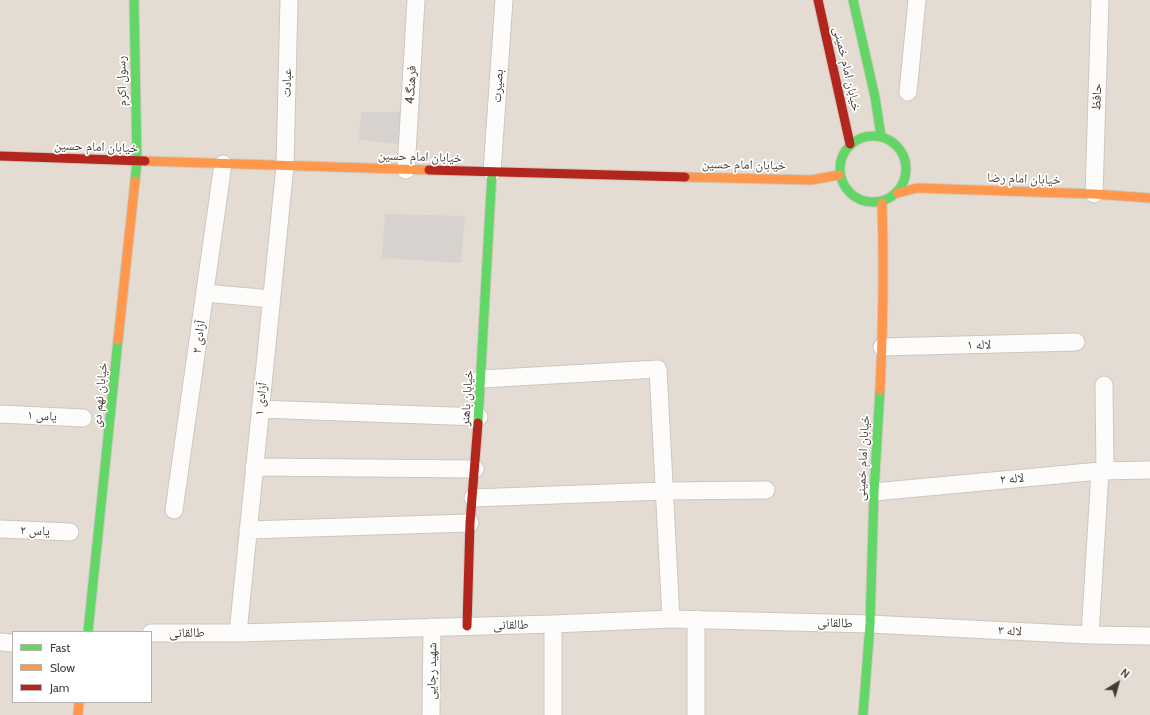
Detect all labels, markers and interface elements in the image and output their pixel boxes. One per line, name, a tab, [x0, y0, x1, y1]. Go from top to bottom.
street label: خیابان امام خمینی	[830, 25, 864, 113]
street label: رسول اکرم	[114, 56, 130, 106]
street label: فرهنگ4	[402, 65, 420, 105]
street label: عبادت	[279, 68, 295, 98]
street label: بصیرت	[489, 69, 507, 103]
street label: حافظ	[1089, 83, 1105, 111]
street label: خیابان امام حسین	[54, 138, 138, 156]
street label: خیابان امام حسین	[378, 148, 462, 166]
street label: خیابان امام حسین	[702, 156, 786, 174]
street label: خیابان امام رضا	[987, 170, 1061, 188]
street label: آزادی ۲	[189, 319, 209, 355]
street label: لاله ۱	[967, 337, 991, 353]
street label: خیابان نهم دی	[89, 362, 111, 428]
street label: خیابان باهنر	[457, 369, 477, 427]
street label: آزادی ۱	[251, 382, 271, 416]
street label: یاس ۱	[27, 407, 57, 425]
street label: خیابان امام خمینی	[853, 415, 873, 501]
street label: لاله ۲	[999, 470, 1025, 488]
street label: یاس ۲	[20, 523, 50, 539]
street label: طالقانی	[817, 615, 853, 631]
street label: طالقانی	[493, 617, 529, 633]
street label: لاله ۳	[998, 623, 1022, 639]
street label: طالقانی	[169, 625, 205, 641]
legend	[12, 631, 152, 703]
text: Fast	[50, 640, 70, 655]
street label: شهید رجایی	[424, 642, 440, 700]
text: Slow	[50, 660, 75, 675]
north arrow	[1098, 663, 1138, 703]
text: N	[1118, 665, 1133, 681]
text: Jam	[50, 680, 69, 695]

